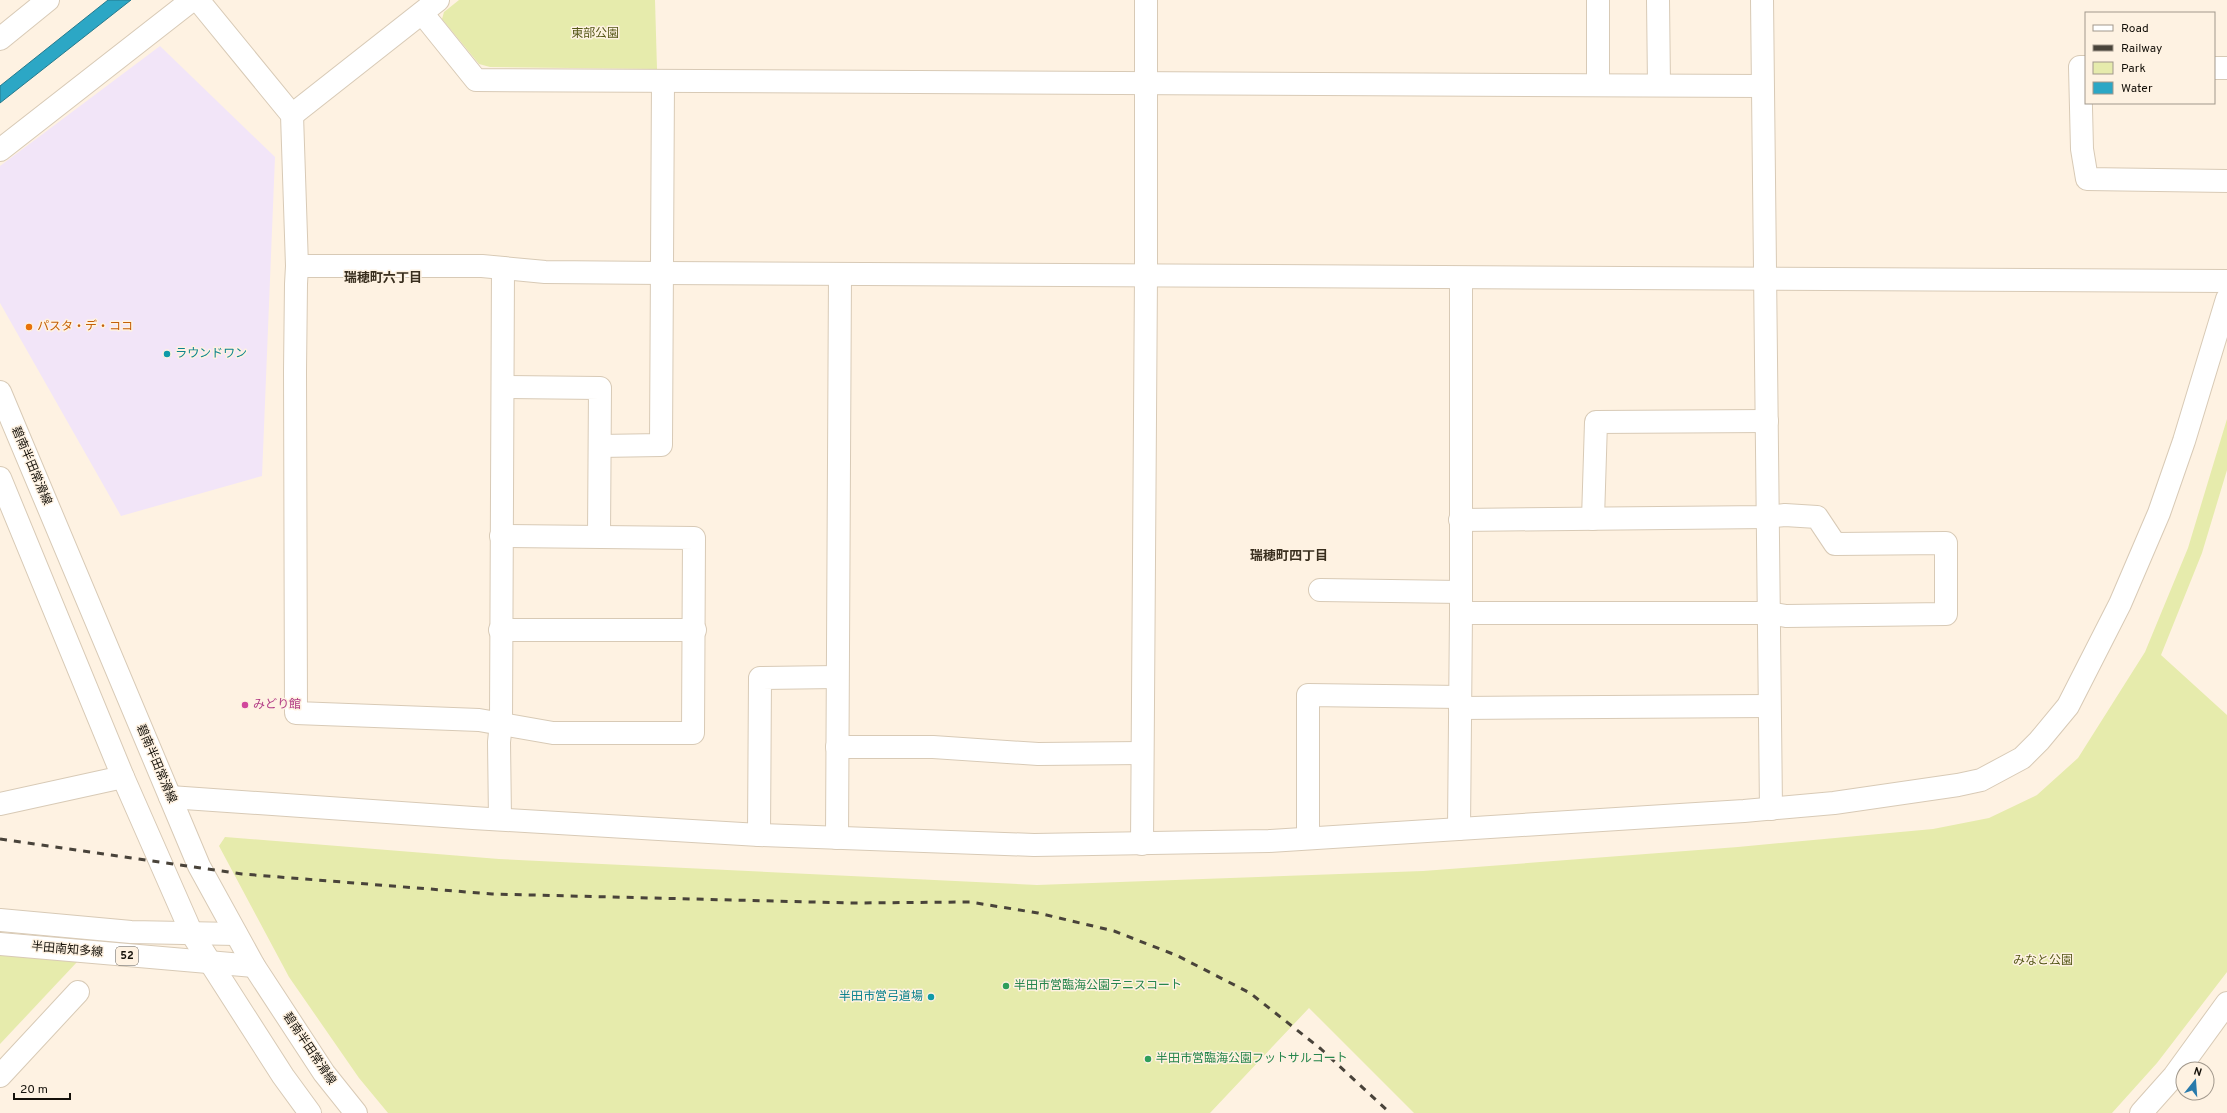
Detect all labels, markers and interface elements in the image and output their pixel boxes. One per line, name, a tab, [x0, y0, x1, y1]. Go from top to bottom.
legend	[2085, 12, 2215, 104]
text: Road	[2121, 21, 2149, 37]
park label: 東部公園	[571, 26, 619, 42]
text: Railway	[2121, 41, 2162, 57]
text: Park	[2121, 61, 2146, 77]
text: Water	[2121, 81, 2153, 97]
district label: 瑞穂町六丁目	[344, 271, 422, 287]
place label: パスタ・デ・ココ	[37, 319, 133, 335]
marker: パスタ・デ・ココ	[24, 322, 34, 332]
place label: ラウンドワン	[175, 346, 247, 362]
marker: ラウンドワン	[162, 349, 172, 359]
street label: 碧南半田常滑線	[7, 424, 55, 508]
district label: 瑞穂町四丁目	[1250, 549, 1328, 565]
place label: みどり館	[253, 697, 301, 713]
marker: みどり館	[240, 700, 250, 710]
street label: 碧南半田常滑線	[132, 722, 180, 806]
street label: 半田南知多線	[30, 939, 104, 961]
road number: 52	[116, 947, 138, 965]
park label: みなと公園	[2013, 953, 2073, 969]
place label: 半田市営臨海公園テニスコート	[1014, 978, 1182, 994]
marker: 半田市営臨海公園テニスコート	[1001, 981, 1011, 991]
place label: 半田市営弓道場	[839, 989, 923, 1005]
marker: 半田市営弓道場	[926, 992, 936, 1002]
street label: 碧南半田常滑線	[279, 1010, 339, 1088]
place label: 半田市営臨海公園フットサルコート	[1156, 1051, 1348, 1067]
marker: 半田市営臨海公園フットサルコート	[1143, 1054, 1153, 1064]
north arrow	[2175, 1061, 2215, 1101]
text: N	[2192, 1065, 2203, 1080]
scale bar	[14, 1075, 70, 1101]
text: 20 m	[20, 1082, 48, 1098]

